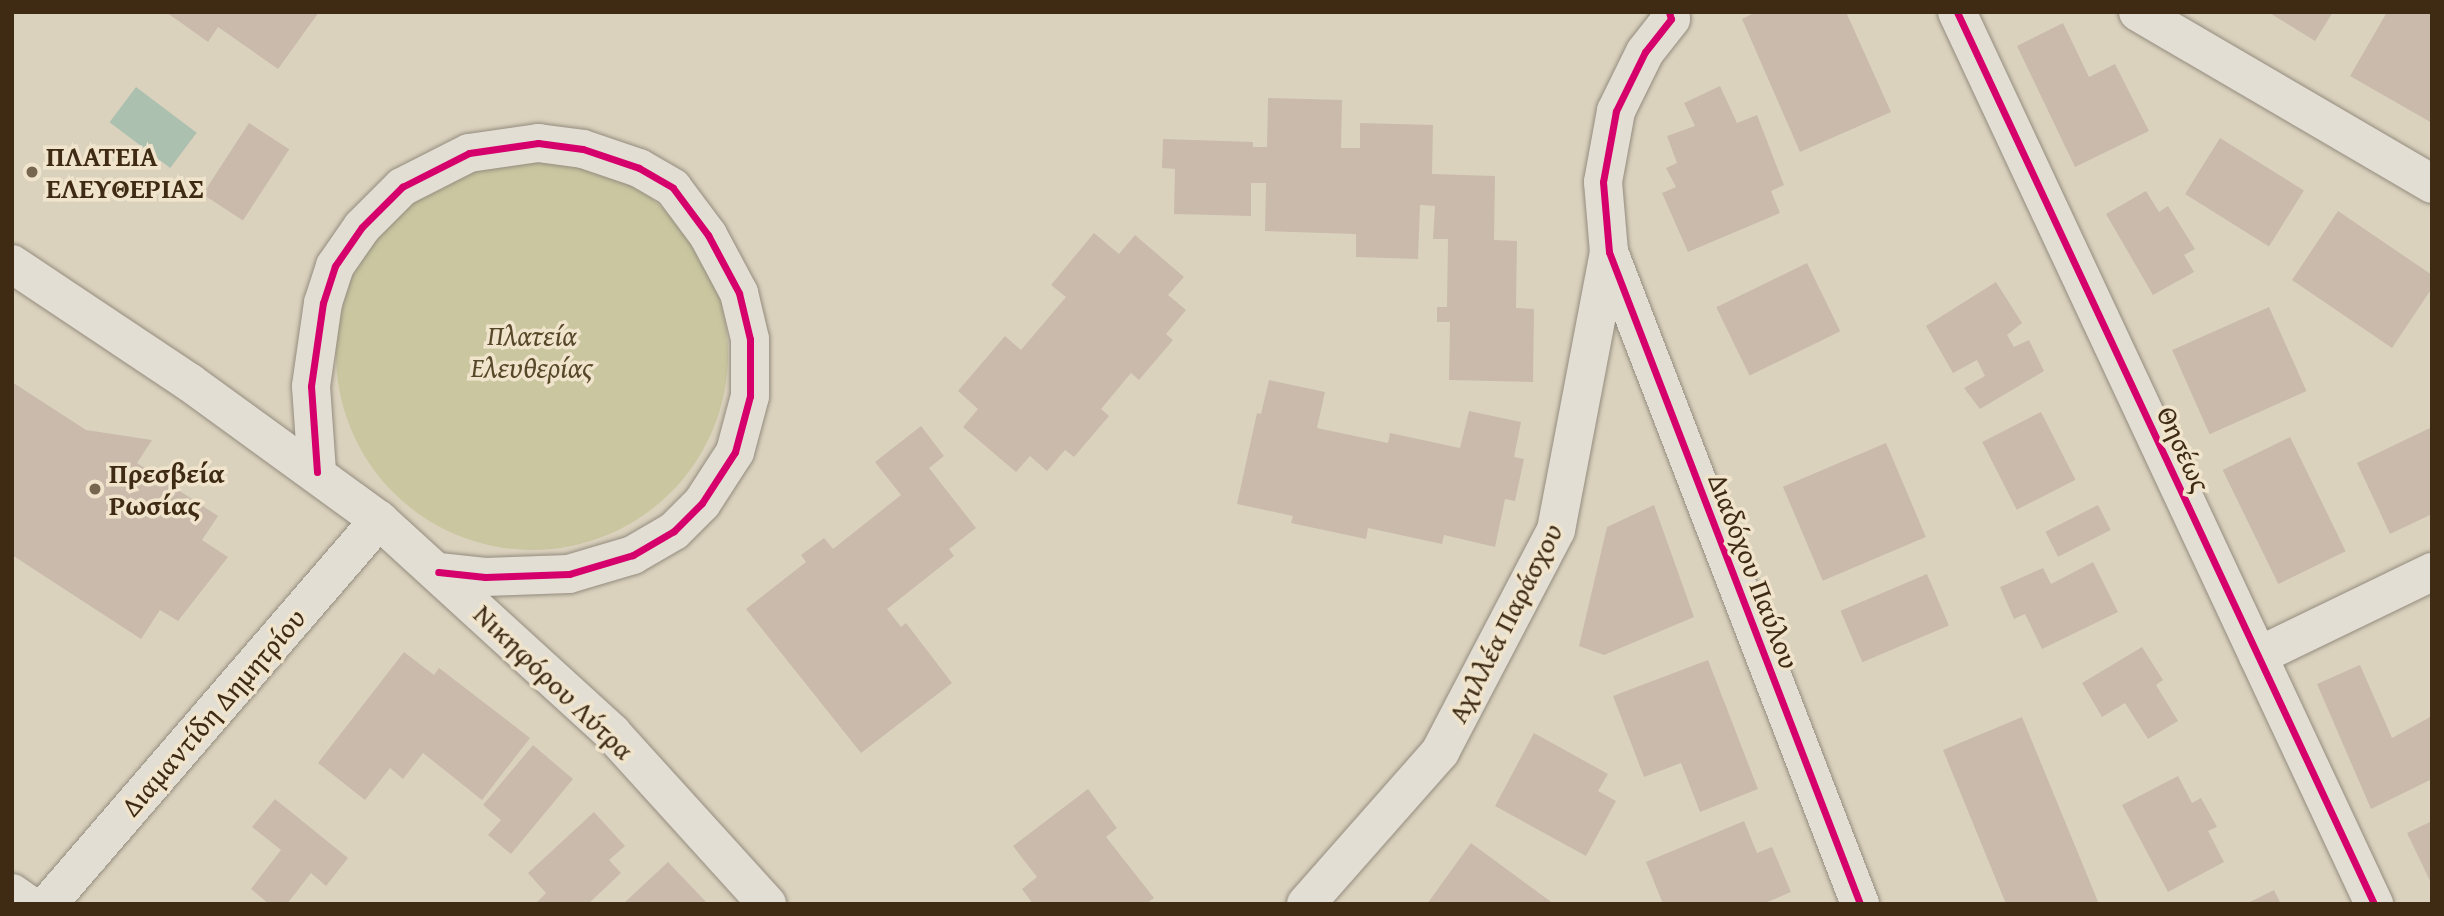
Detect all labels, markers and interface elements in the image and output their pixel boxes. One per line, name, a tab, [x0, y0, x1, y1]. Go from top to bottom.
place label: ΠΛΑΤΕΙΑ ΕΛΕΥΘΕΡΙΑΣ	[46, 139, 204, 205]
marker: ΠΛΑΤΕΙΑ ΕΛΕΥΘΕΡΙΑΣ	[24, 164, 40, 180]
park label: Πλατεία Ελευθερίας	[471, 318, 593, 384]
street label: Θησέως	[2150, 401, 2218, 497]
place label: Πρεσβεία Ρωσίας	[109, 456, 225, 522]
street label: Διαδόχου Παύλου	[1701, 469, 1807, 673]
marker: Πρεσβεία Ρωσίας	[87, 481, 103, 497]
street label: Αχιλλέα Παράσχου	[1440, 518, 1570, 728]
street label: Νικηφόρου Λύτρα	[467, 597, 641, 767]
street label: Διαμαντίδη Δημητρίου	[114, 601, 312, 823]

